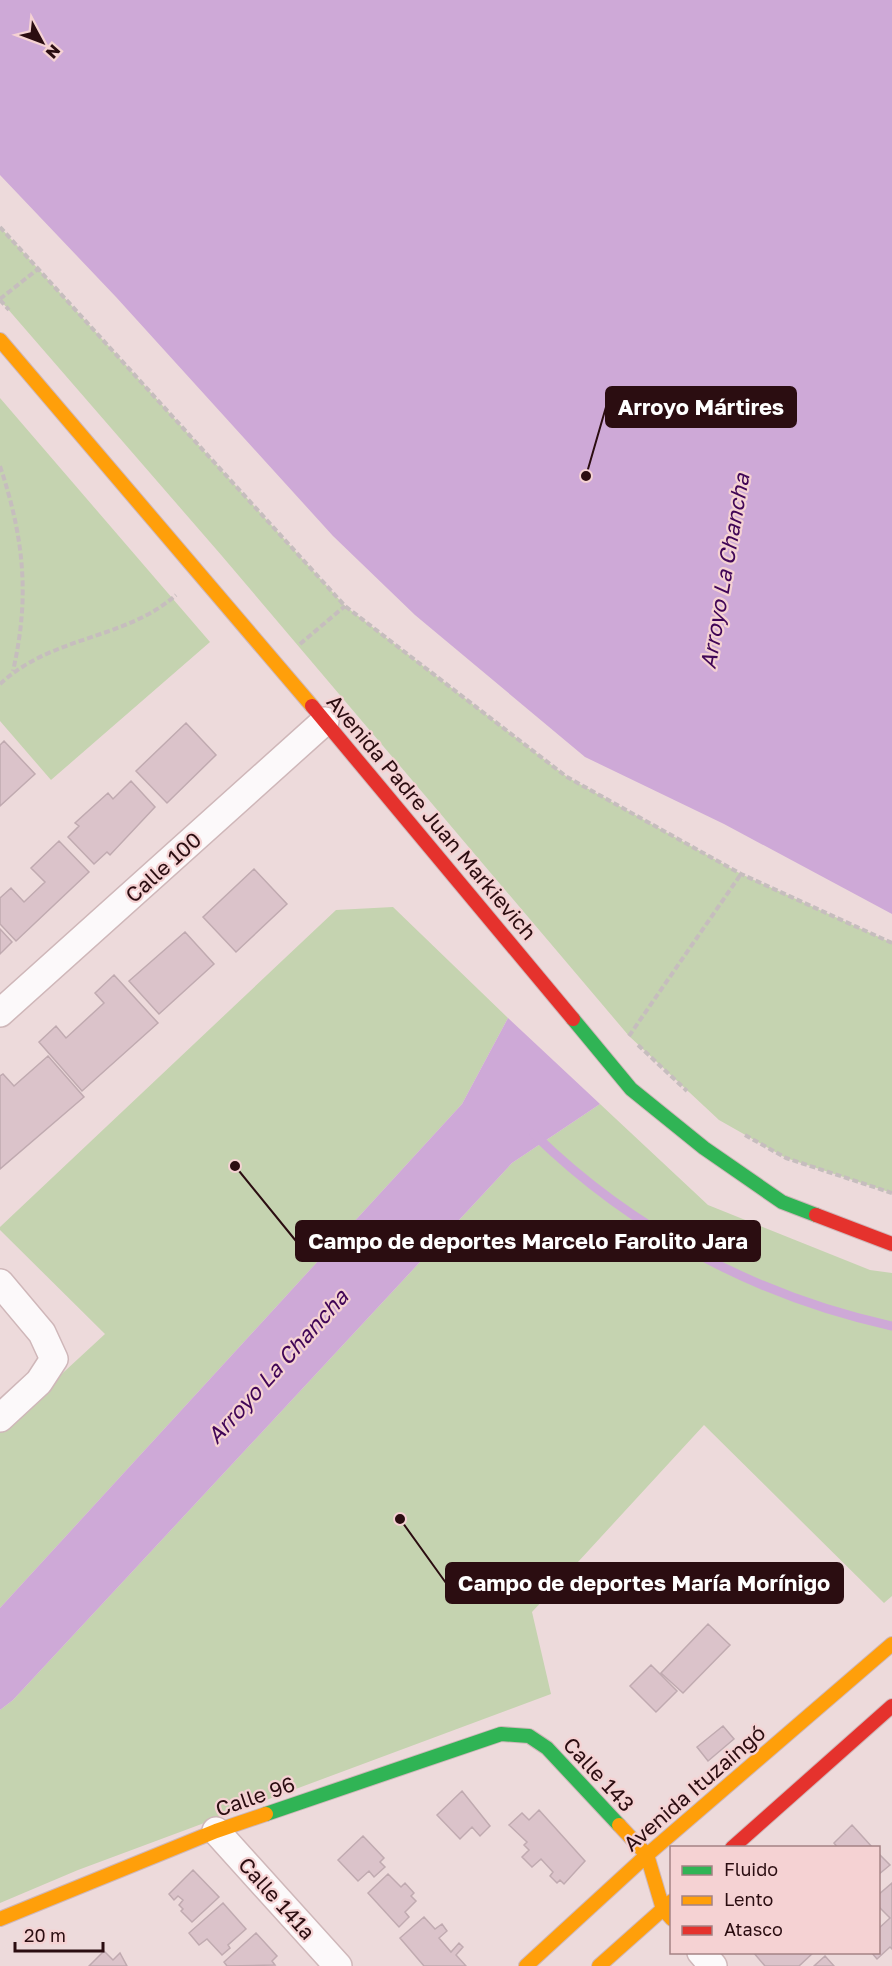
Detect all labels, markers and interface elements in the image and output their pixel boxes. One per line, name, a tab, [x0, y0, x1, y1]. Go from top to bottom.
north arrow	[12, 12, 72, 72]
text: N	[42, 41, 65, 63]
callout: Arroyo Mártires	[606, 387, 796, 427]
text: Arroyo Mártires	[618, 393, 784, 420]
water label: Arroyo La Chancha	[694, 470, 755, 671]
street label: Avenida Padre Juan Markievich	[322, 689, 542, 945]
street label: Calle 100	[120, 826, 206, 908]
callout: Campo de deportes Marcelo Farolito Jara	[296, 1221, 760, 1261]
text: Campo de deportes Marcelo Farolito Jara	[308, 1227, 748, 1254]
water label: Arroyo La Chancha	[201, 1282, 354, 1449]
callout: Campo de deportes María Morínigo	[446, 1563, 843, 1603]
text: Campo de deportes María Morínigo	[458, 1569, 830, 1596]
street label: Avenida Ituzaingó	[618, 1719, 770, 1857]
street label: Calle 143	[558, 1731, 640, 1817]
street label: Calle 96	[212, 1770, 298, 1822]
legend	[670, 1846, 880, 1954]
street label: Calle 141a	[233, 1851, 321, 1945]
text: Fluido	[724, 1858, 778, 1880]
text: Lento	[724, 1888, 773, 1910]
scale bar	[15, 1915, 104, 1953]
text: Atasco	[724, 1918, 783, 1940]
text: 20 m	[24, 1924, 66, 1946]

